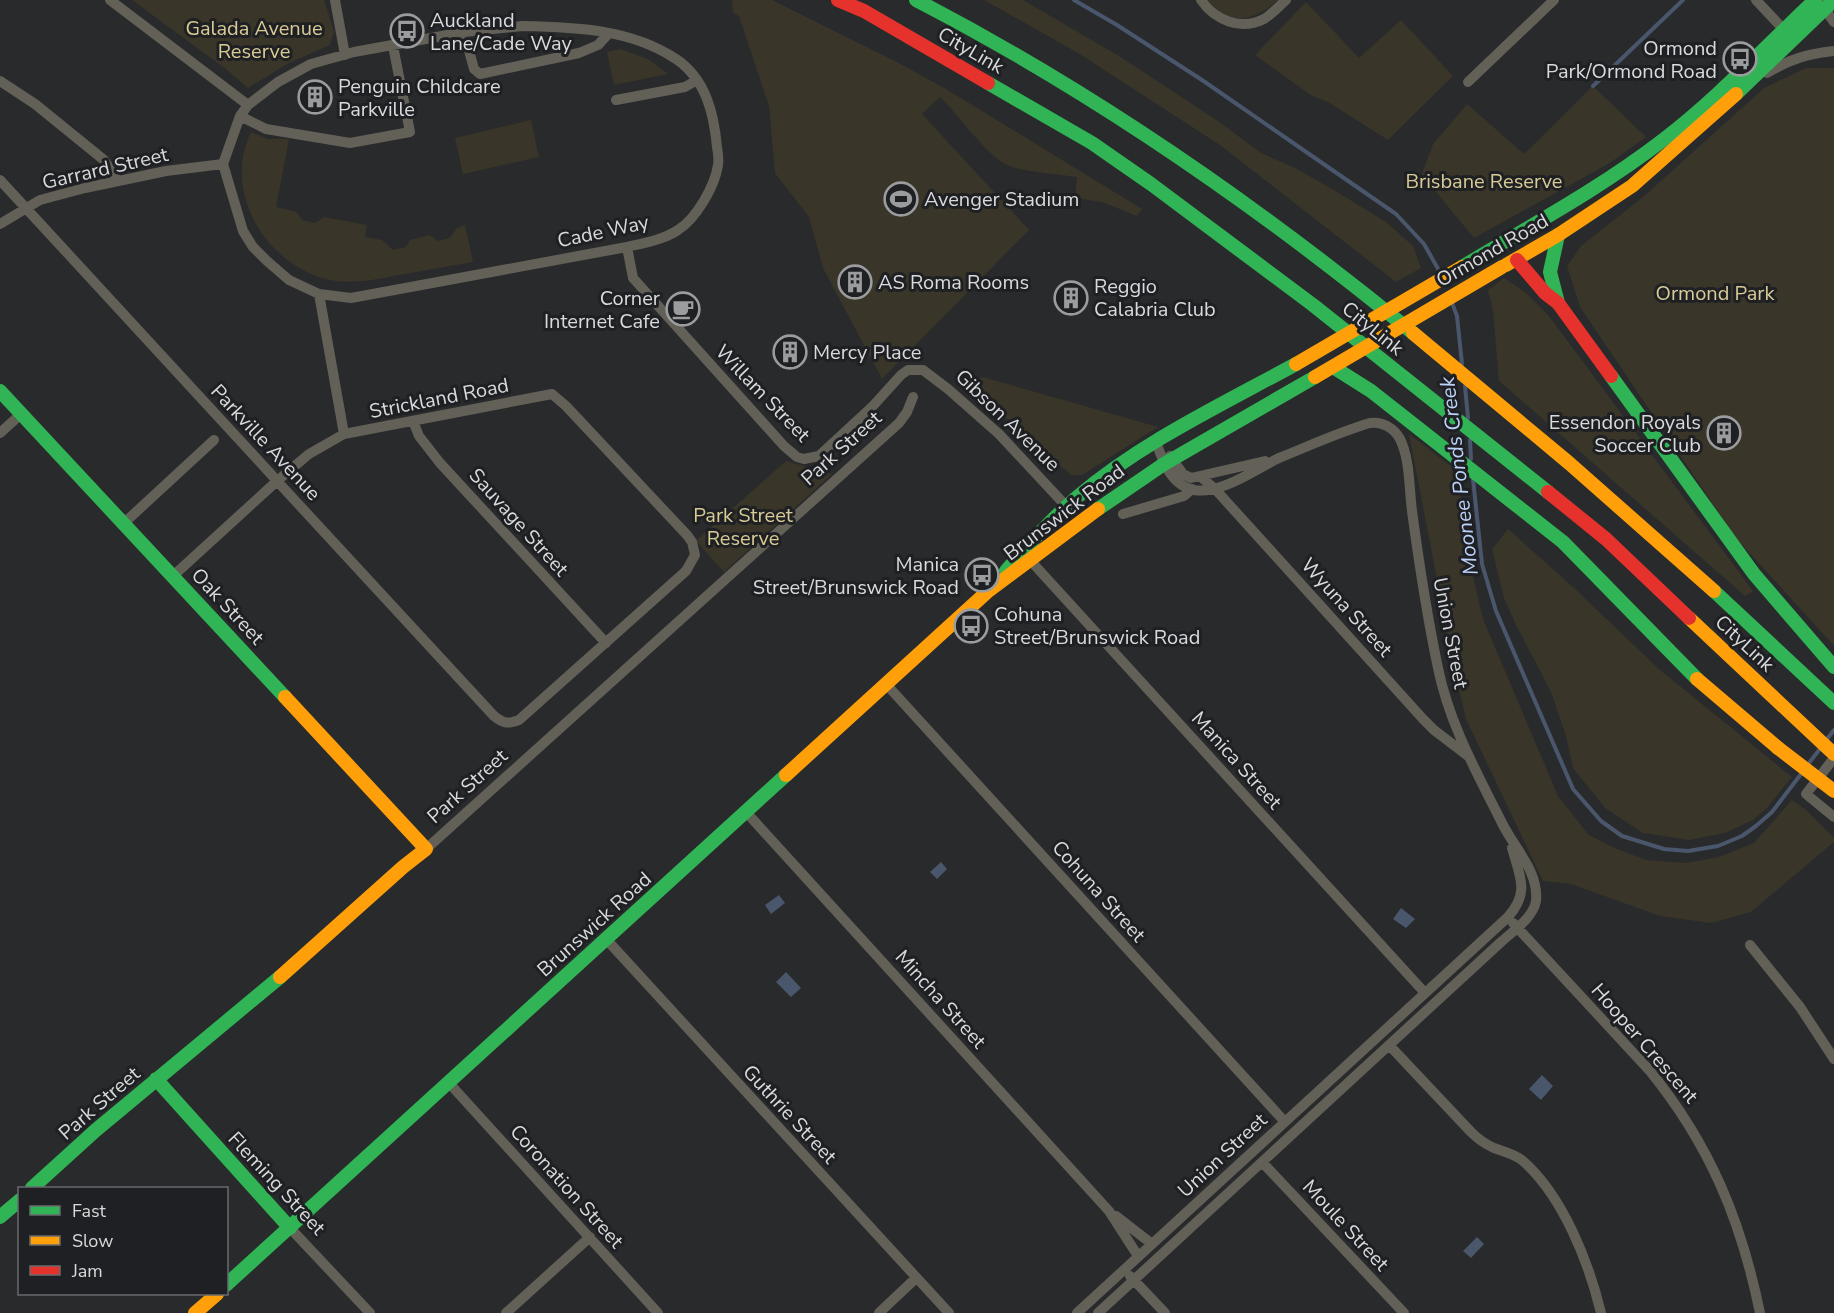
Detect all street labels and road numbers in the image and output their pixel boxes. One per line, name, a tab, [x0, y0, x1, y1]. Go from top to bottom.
street label: CityLink	[933, 21, 1010, 81]
street label: Garrard Street	[40, 141, 172, 196]
street label: Ormond Road	[1431, 207, 1553, 293]
street label: Cade Way	[555, 208, 652, 254]
street label: CityLink	[1336, 295, 1410, 362]
street label: Willam Street	[709, 339, 817, 449]
street label: Gibson Avenue	[949, 363, 1066, 477]
street label: Strickland Road	[367, 372, 511, 425]
street label: Parkville Avenue	[205, 378, 327, 506]
street label: Park Street	[795, 404, 888, 492]
street label: Brunswick Road	[998, 458, 1130, 567]
street label: Sauvage Street	[463, 462, 575, 583]
street label: Wyuna Street	[1295, 552, 1399, 663]
street label: Oak Street	[185, 562, 271, 651]
street label: Union Street	[1427, 575, 1475, 692]
street label: CityLink	[1709, 609, 1781, 679]
street label: Manica Street	[1185, 706, 1289, 816]
street label: Park Street	[421, 742, 514, 830]
street label: Cohuna Street	[1046, 835, 1152, 949]
street label: Brunswick Road	[531, 866, 657, 983]
street label: Mincha Street	[889, 944, 993, 1055]
street label: Hooper Crescent	[1585, 978, 1705, 1110]
street label: Guthrie Street	[737, 1059, 843, 1170]
street label: Park Street	[53, 1060, 147, 1146]
street label: Union Street	[1172, 1106, 1274, 1204]
street label: Coronation Street	[504, 1119, 630, 1255]
street label: Fleming Street	[222, 1126, 332, 1242]
street label: Moule Street	[1296, 1174, 1396, 1278]

